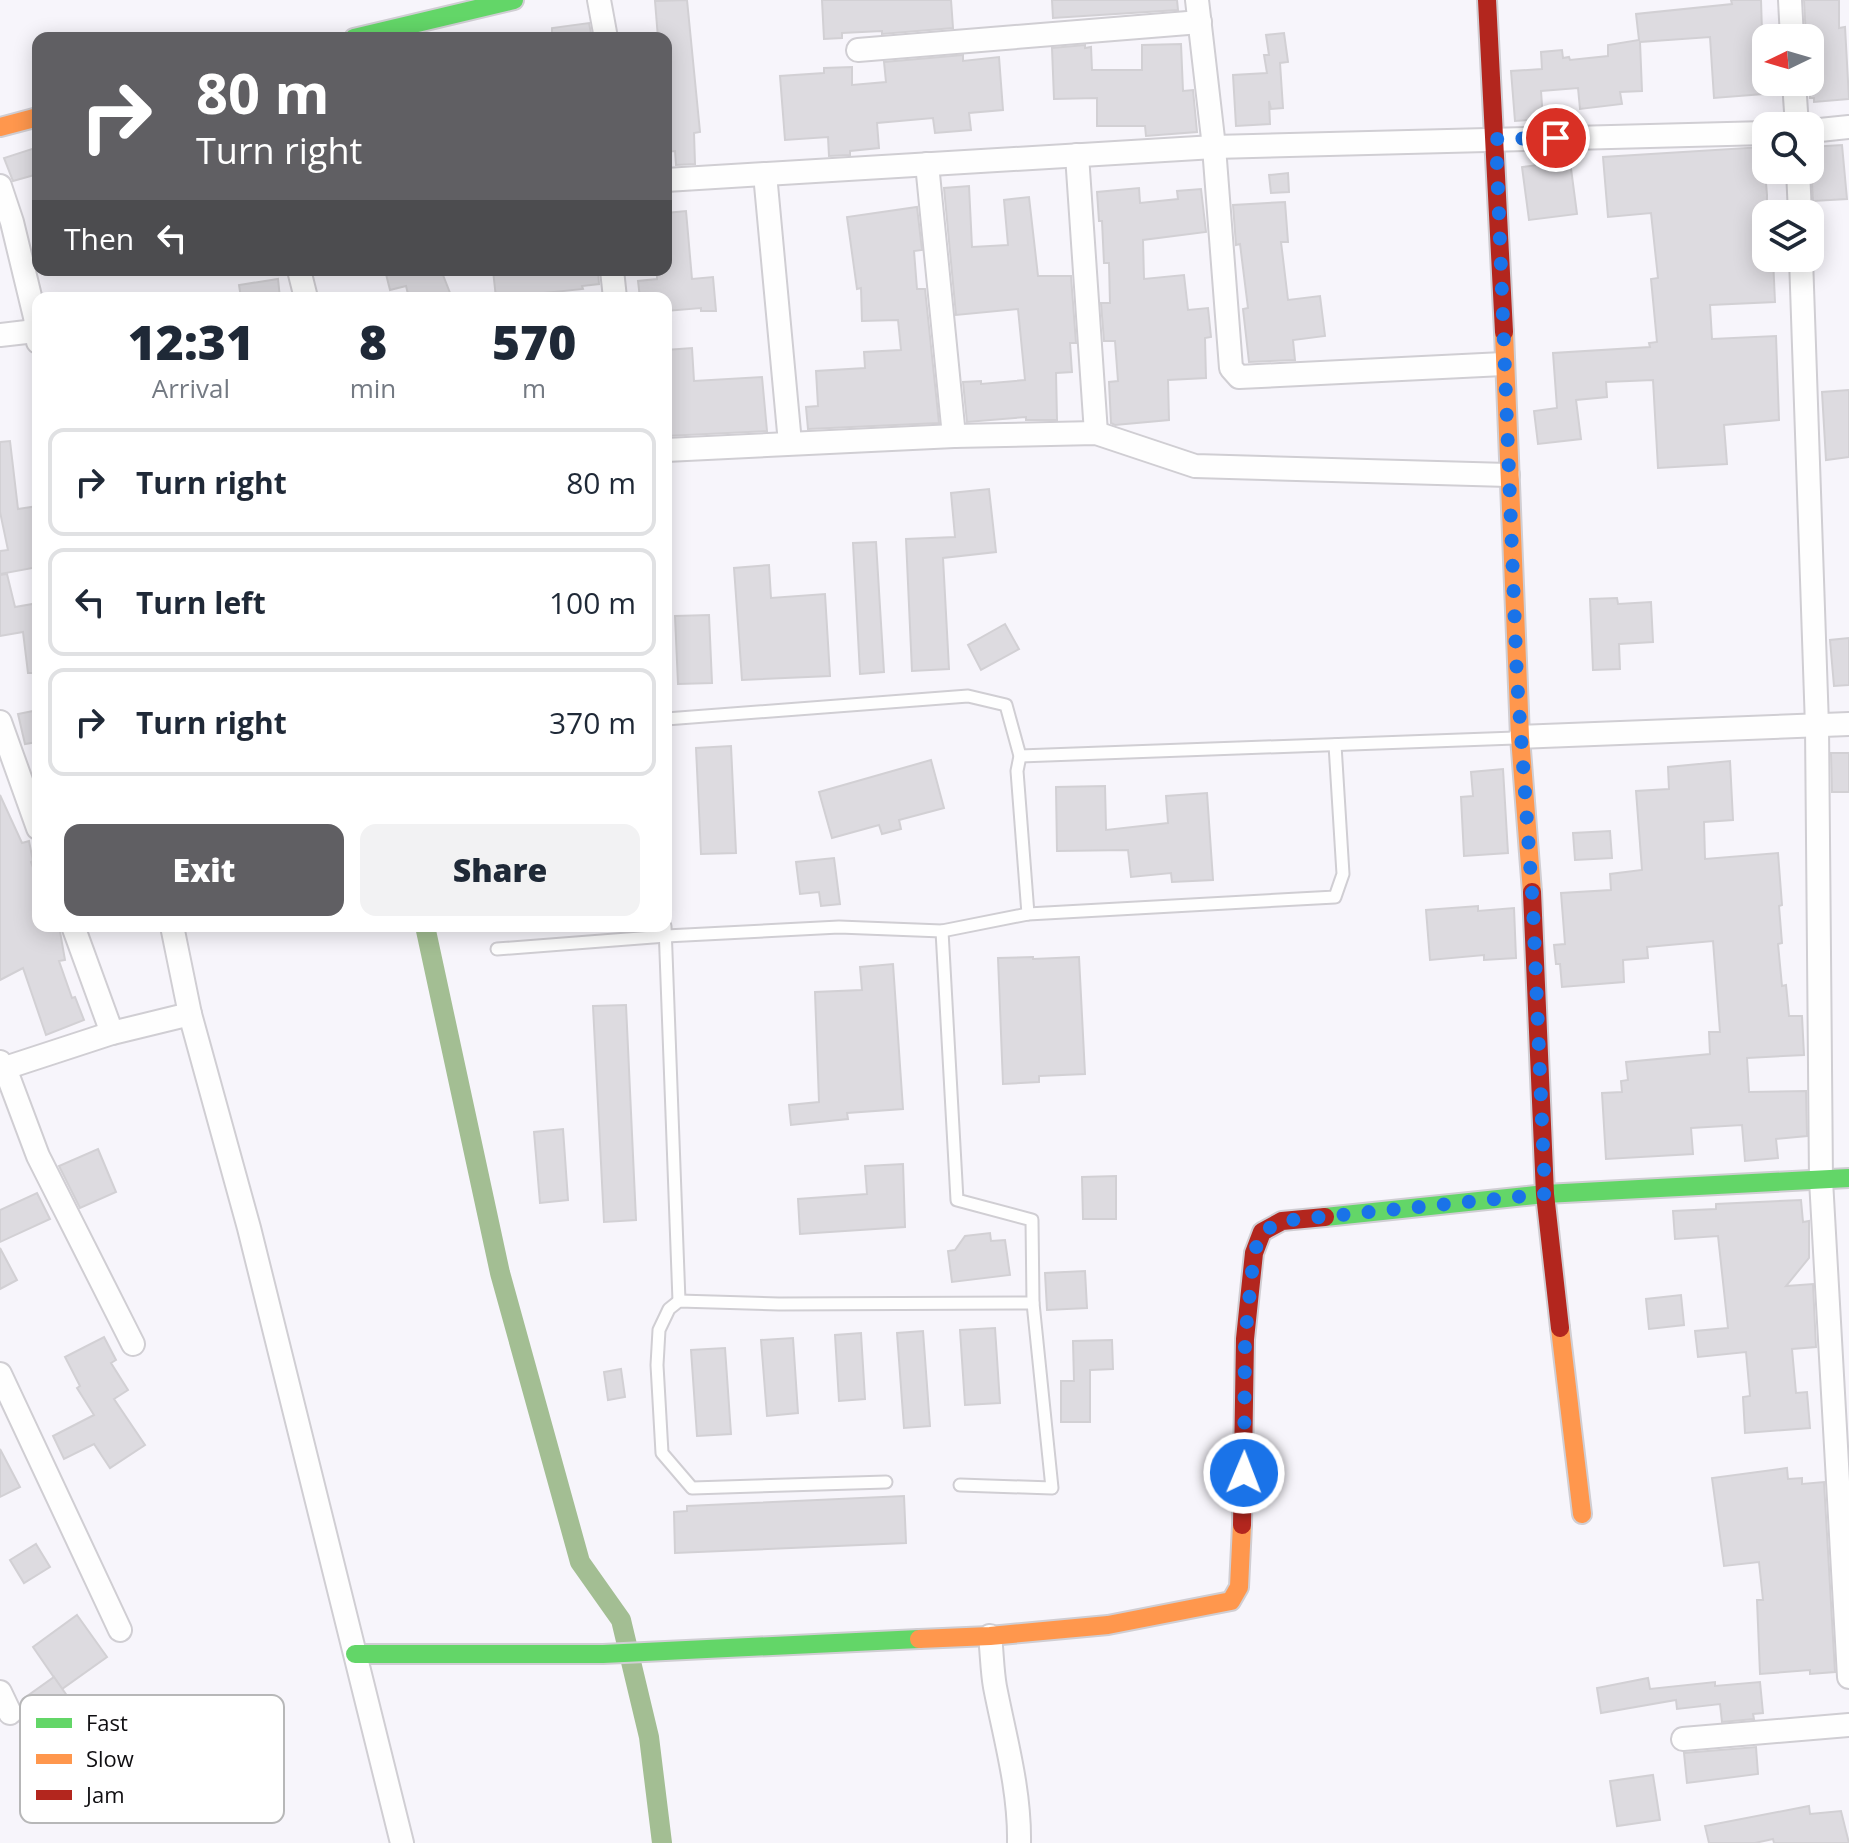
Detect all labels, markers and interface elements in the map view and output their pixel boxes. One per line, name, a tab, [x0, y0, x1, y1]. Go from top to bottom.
north arrow	[1752, 24, 1824, 96]
map controls	[1752, 24, 1824, 272]
text: 80 m	[196, 54, 330, 130]
icon: right	[64, 64, 168, 168]
pin	[1522, 104, 1590, 172]
button: search	[1752, 112, 1824, 184]
icon: arrive	[1534, 116, 1578, 160]
text: Turn right	[196, 126, 362, 175]
button: layers	[1752, 200, 1824, 272]
icon: left	[150, 216, 194, 260]
text: Then	[64, 218, 134, 259]
text: 12:31	[128, 309, 254, 374]
text: 8	[359, 309, 387, 374]
text: 570	[492, 309, 576, 374]
text: Arrival	[152, 370, 230, 406]
text: min	[350, 370, 396, 406]
text: m	[522, 370, 546, 406]
icon: right	[68, 460, 112, 504]
text: Turn right	[136, 462, 287, 503]
text: 80 m	[566, 462, 636, 503]
icon: left	[68, 580, 112, 624]
text: Turn left	[136, 582, 266, 623]
text: 100 m	[549, 582, 636, 623]
icon: right	[68, 700, 112, 744]
text: Turn right	[136, 702, 287, 743]
text: 370 m	[549, 702, 636, 743]
button: Exit	[64, 824, 344, 916]
button: Share	[360, 824, 640, 916]
position arrow	[1202, 1431, 1286, 1515]
legend	[20, 1695, 284, 1823]
text: Fast	[86, 1707, 128, 1737]
text: Slow	[86, 1743, 134, 1773]
text: Jam	[84, 1779, 125, 1809]

